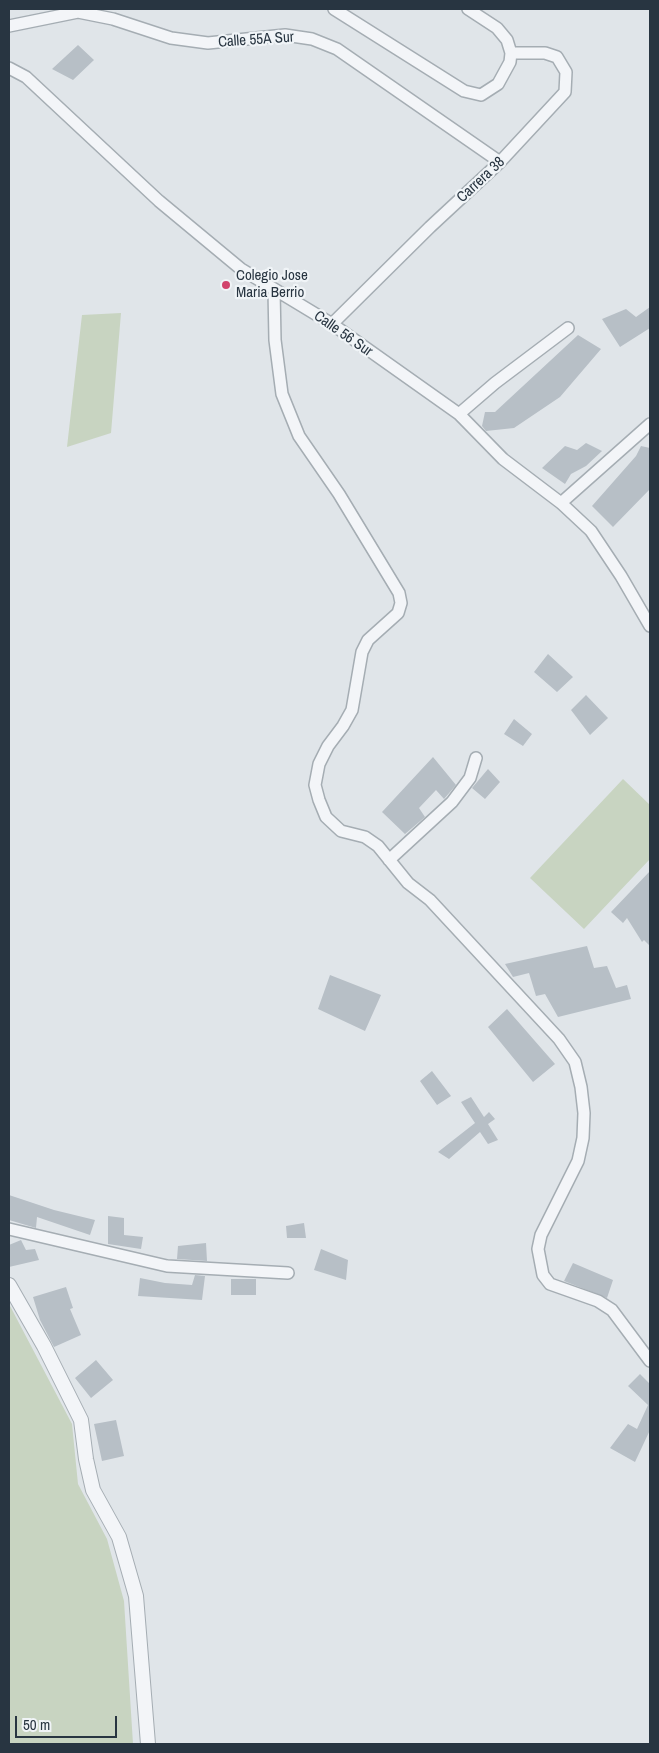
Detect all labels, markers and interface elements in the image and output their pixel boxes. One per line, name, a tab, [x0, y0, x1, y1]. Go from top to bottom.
street label: Calle 55A Sur	[218, 28, 294, 52]
street label: Carrera 38	[453, 153, 509, 207]
place label: Colegio Jose Maria Berrio	[236, 267, 308, 302]
marker: Colegio Jose Maria Berrio	[220, 279, 232, 291]
street label: Calle 56 Sur	[310, 307, 376, 361]
scale bar	[18, 1706, 120, 1738]
text: 50 m	[23, 1714, 50, 1735]

